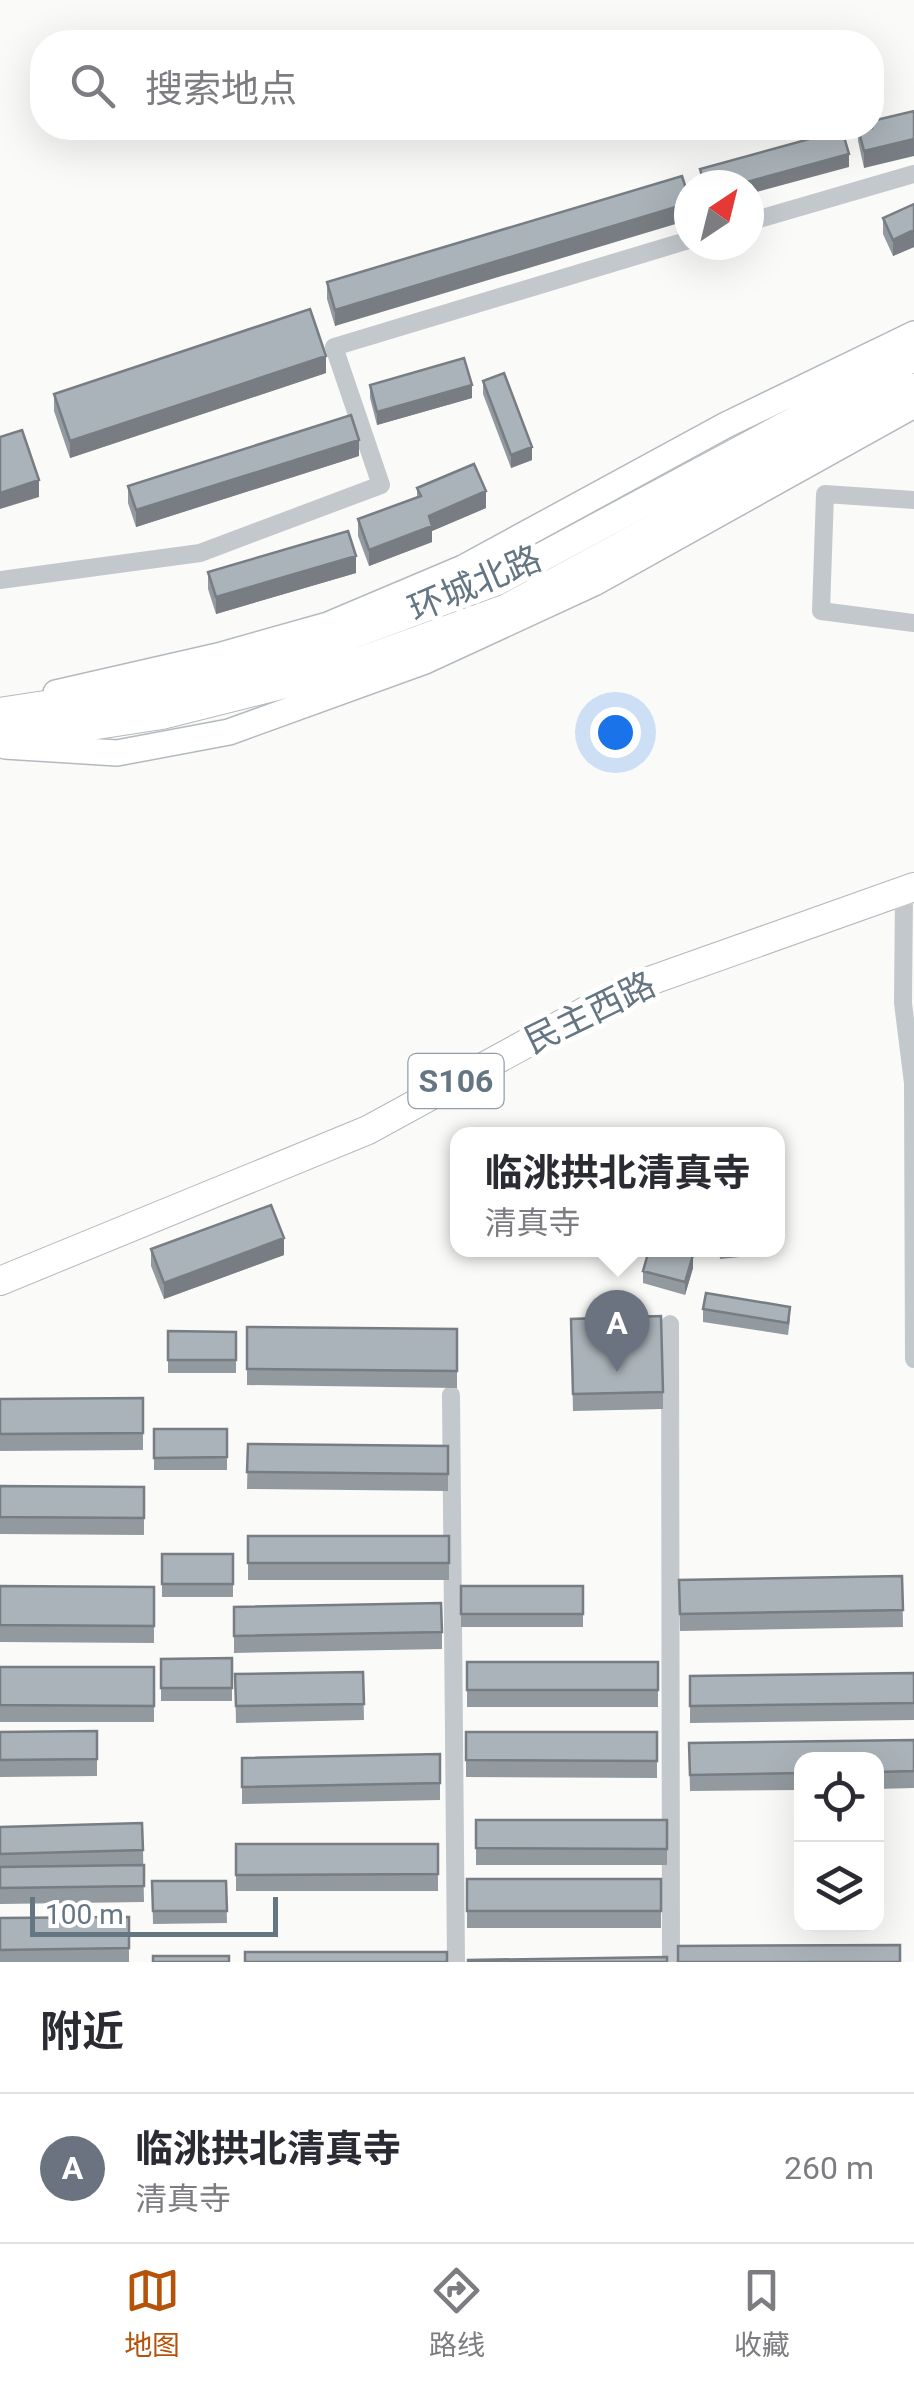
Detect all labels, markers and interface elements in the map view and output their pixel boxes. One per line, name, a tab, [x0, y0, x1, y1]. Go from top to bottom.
search box	[30, 30, 884, 140]
icon: search	[65, 58, 120, 113]
text: 搜索地点	[145, 67, 297, 111]
north arrow	[674, 170, 764, 260]
street label: 环城北路	[403, 538, 547, 630]
your location	[590, 707, 641, 758]
street label: 民主西路	[518, 964, 662, 1062]
road number: S106	[408, 1054, 504, 1108]
popup	[450, 1127, 785, 1257]
text: 临洮拱北清真寺	[484, 1151, 751, 1195]
text: 清真寺	[484, 1204, 581, 1242]
pin: A	[584, 1290, 650, 1372]
map controls	[794, 1752, 884, 1932]
button: locate	[794, 1752, 884, 1842]
button: layers	[794, 1842, 884, 1932]
scale bar	[30, 1892, 278, 1936]
text: 100 m	[45, 1898, 124, 1931]
text: 附近	[40, 2007, 124, 2056]
text: 临洮拱北清真寺	[135, 2127, 401, 2171]
text: A	[62, 2149, 83, 2187]
text: 260 m	[784, 2149, 874, 2187]
text: 清真寺	[135, 2180, 231, 2218]
tab: 地图	[124, 2263, 180, 2363]
tab: 路线	[429, 2263, 485, 2363]
tab: 收藏	[734, 2263, 790, 2363]

